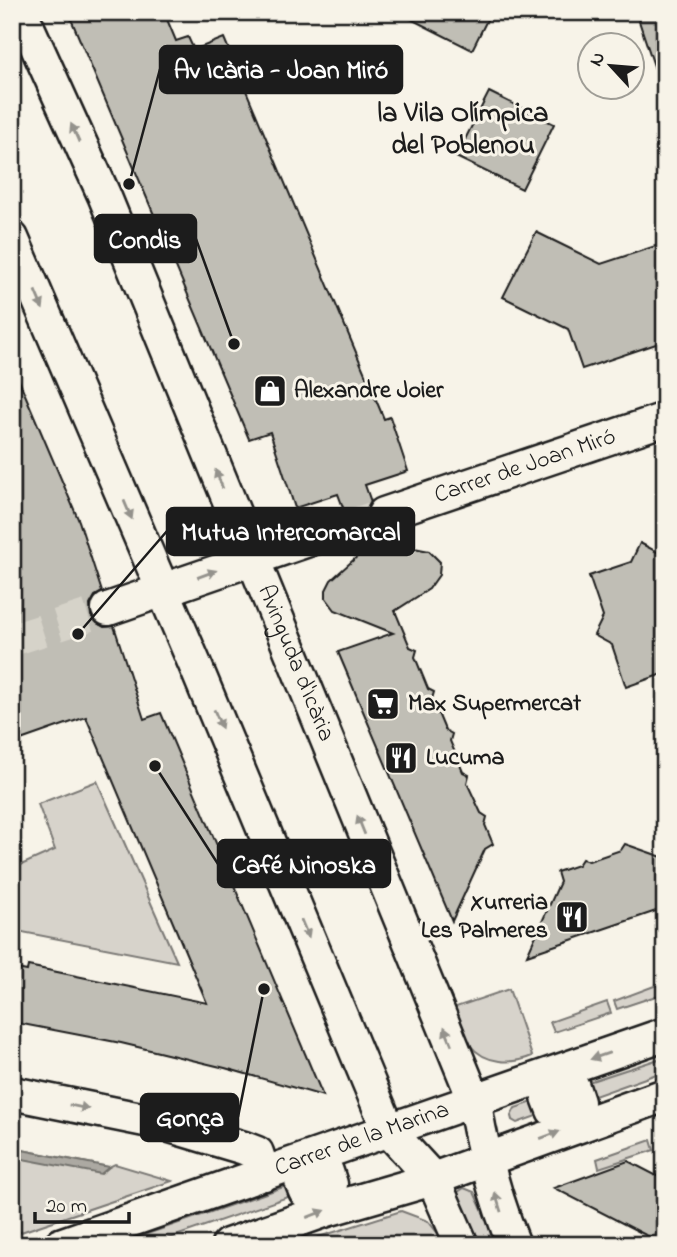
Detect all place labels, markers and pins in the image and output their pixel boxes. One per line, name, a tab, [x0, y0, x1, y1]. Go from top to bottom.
callout: Av Icària - Joan Miró	[160, 46, 402, 93]
callout: Condis	[95, 215, 196, 262]
shop icon: Alexandre Joier	[251, 372, 289, 410]
place label: Alexandre Joier	[294, 374, 444, 409]
callout: Mutua Intercomarcal	[167, 508, 414, 555]
supermarket icon: Max Supermercat	[364, 685, 402, 723]
place label: Max Supermercat	[408, 687, 582, 722]
restaurant icon: Lucuma	[382, 739, 420, 777]
place label: Lucuma	[426, 741, 504, 776]
callout: Café Ninoska	[218, 840, 390, 887]
place label: Xurreria Les Palmeres	[421, 886, 548, 949]
restaurant icon: Xurreria Les Palmeres	[553, 898, 591, 936]
callout: Gonça	[141, 1094, 238, 1141]

